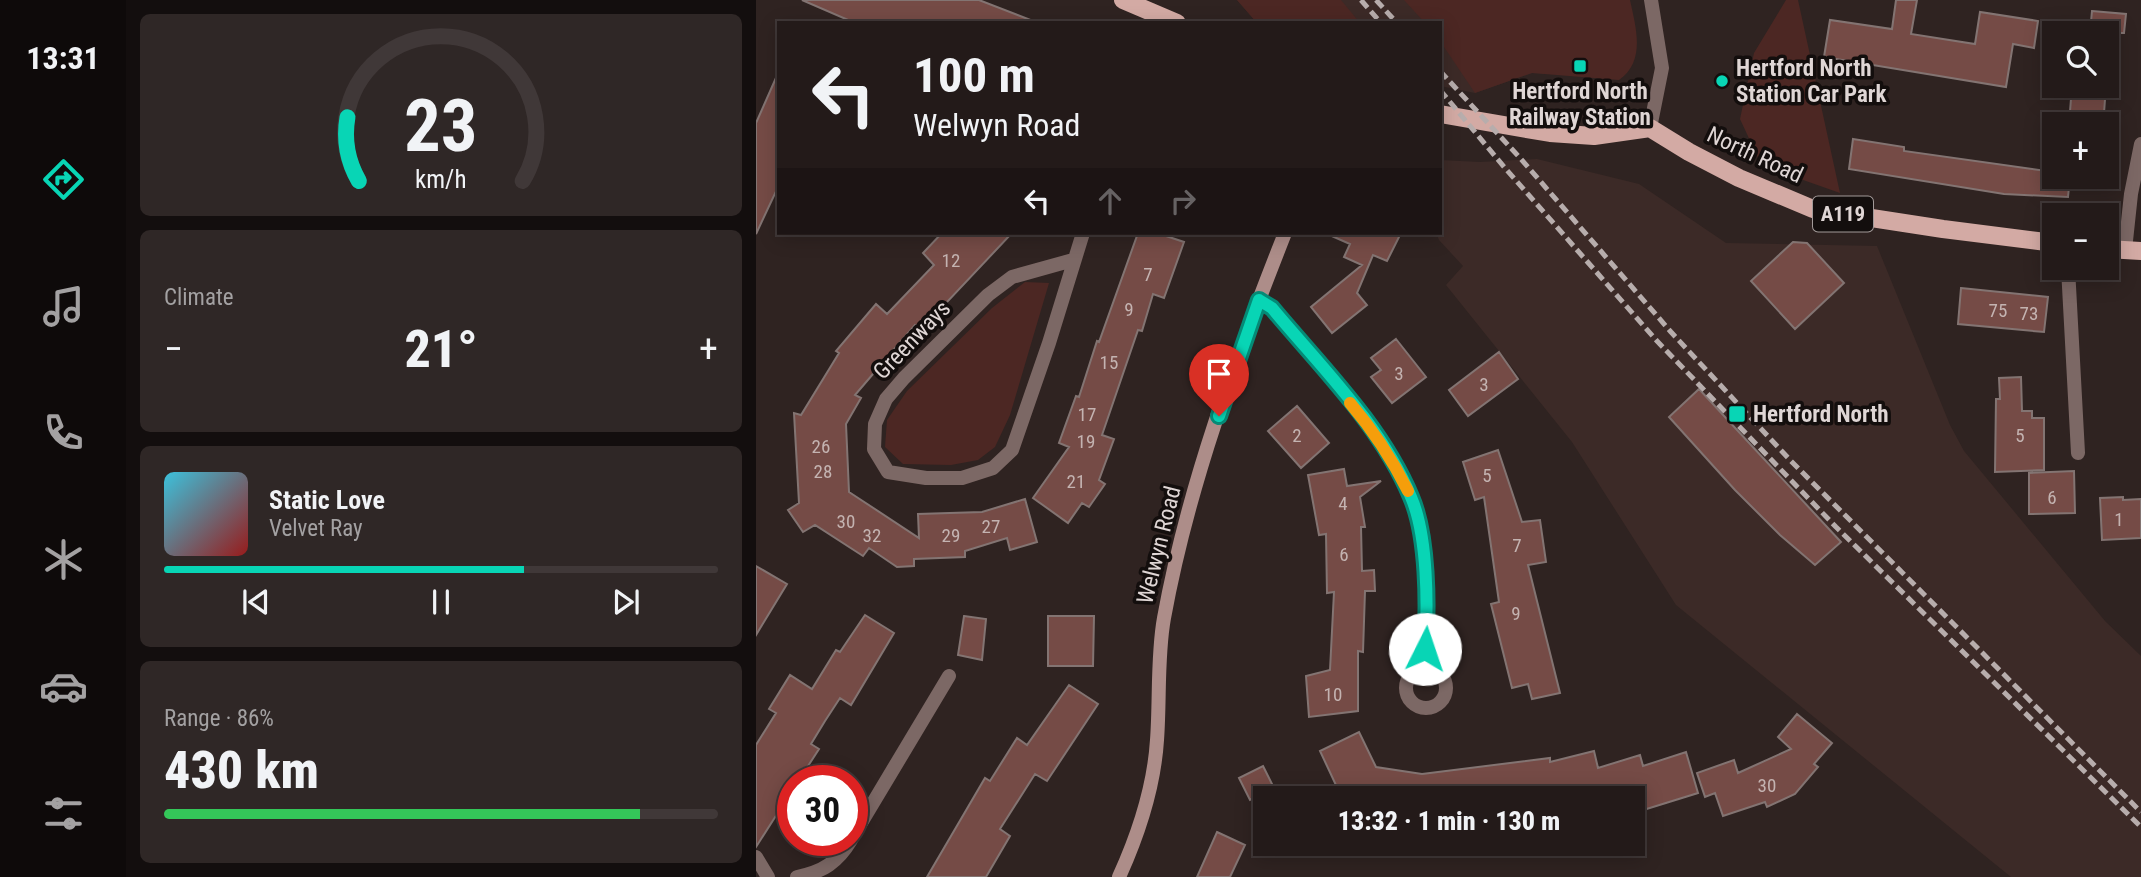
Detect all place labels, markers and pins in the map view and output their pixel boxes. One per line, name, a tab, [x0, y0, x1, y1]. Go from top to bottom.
place label: Hertford North Station Car Park	[1736, 55, 1887, 108]
marker: Hertford North Railway Station	[1572, 58, 1588, 74]
marker: Hertford North Station Car Park	[1714, 73, 1730, 89]
place label: Hertford North Railway Station	[1509, 78, 1651, 131]
pin	[1189, 344, 1249, 416]
place label: Hertford North	[1753, 401, 1889, 428]
marker: Hertford North	[1727, 404, 1747, 424]

